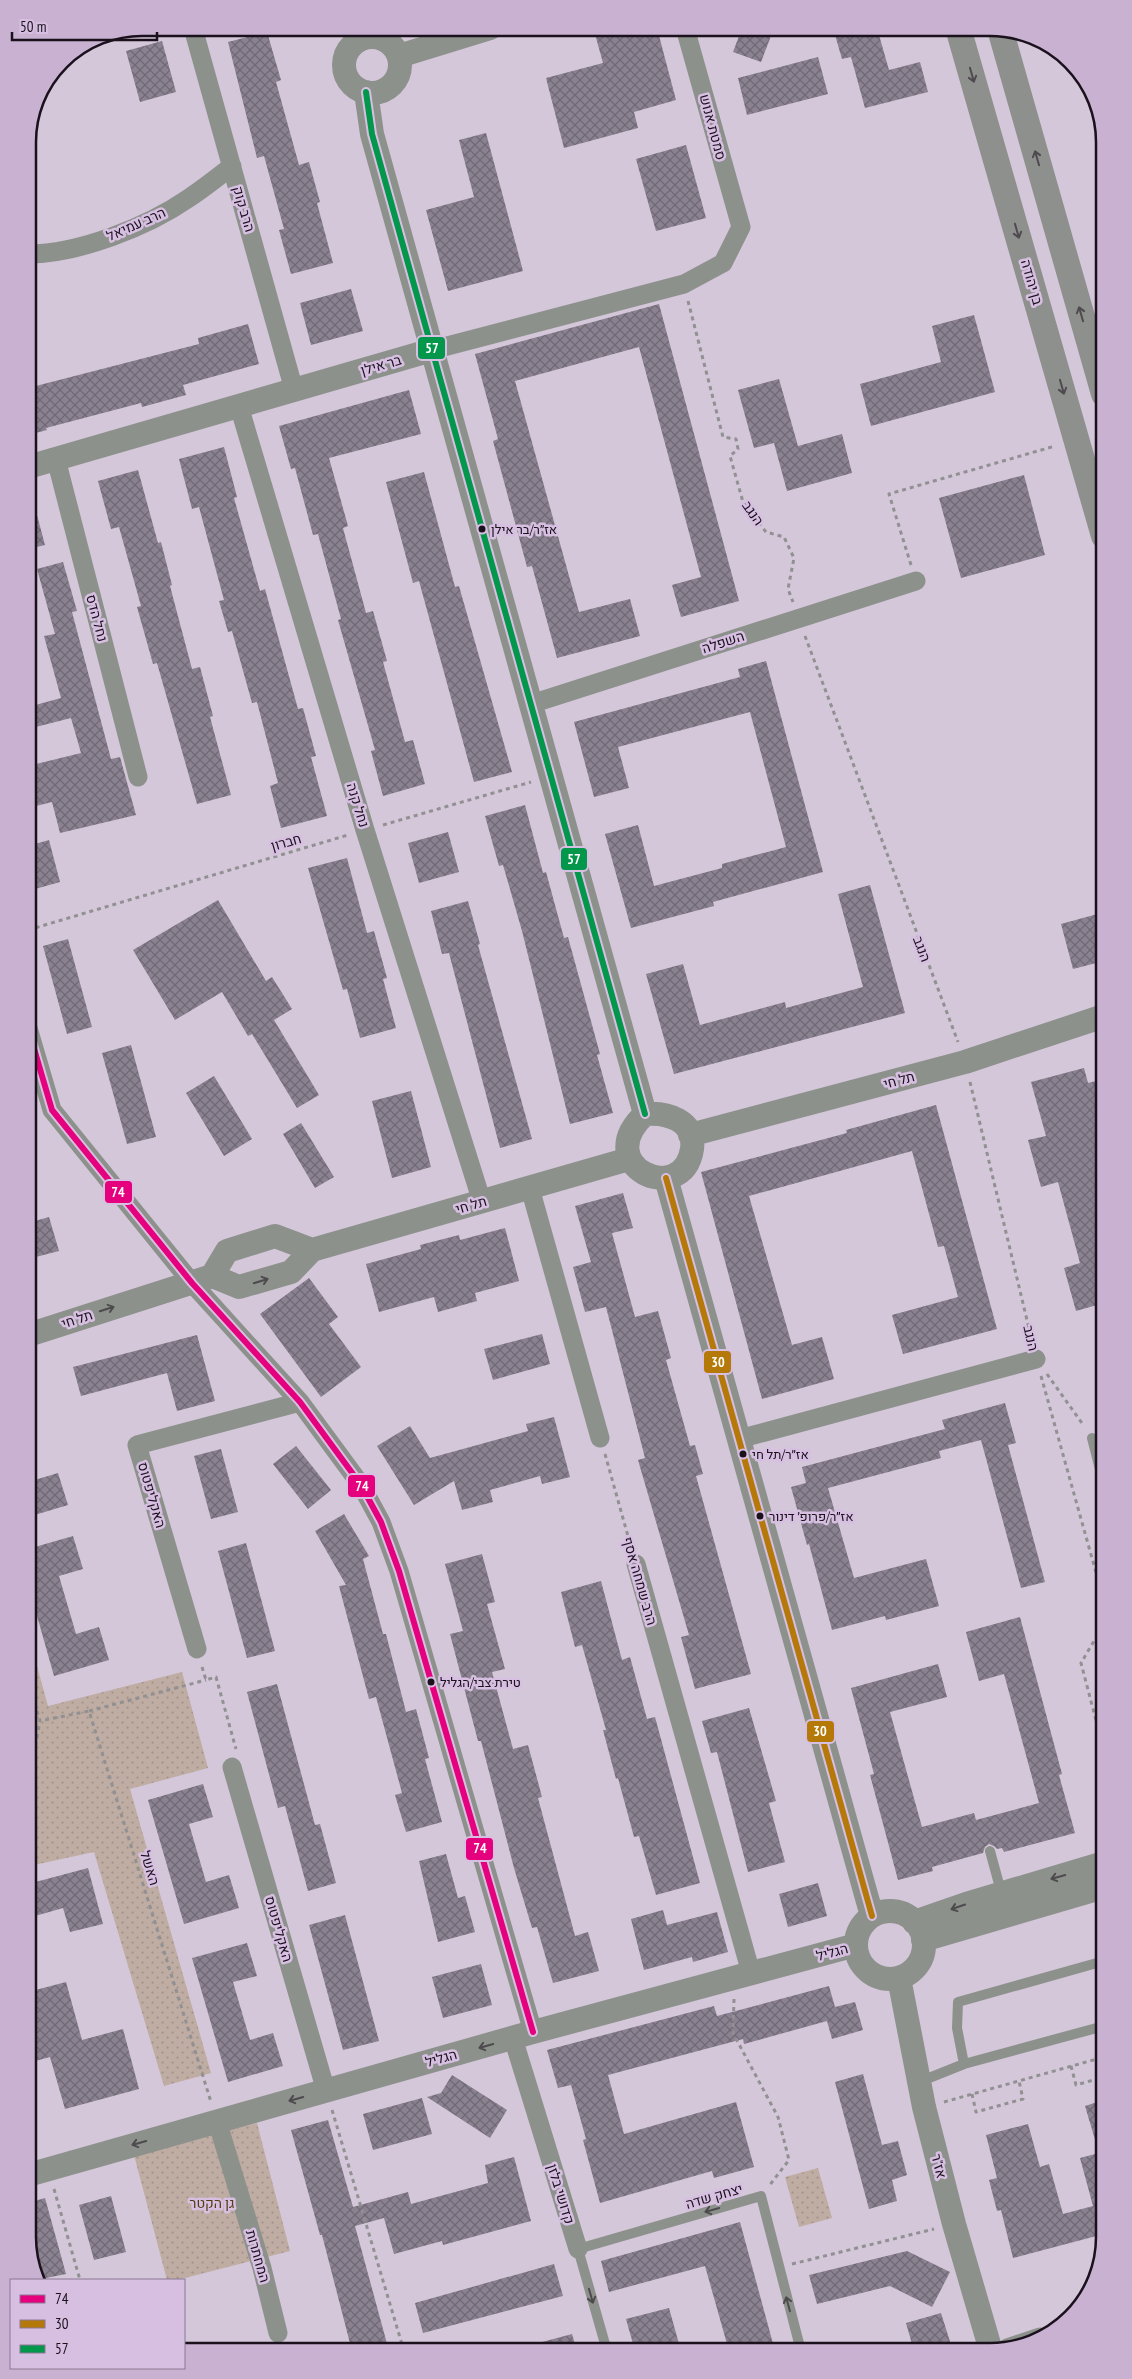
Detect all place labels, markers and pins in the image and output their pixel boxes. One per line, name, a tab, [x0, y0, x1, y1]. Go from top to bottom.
place label: אז״ר/בר אילן	[491, 521, 557, 538]
marker: אז״ר/בר אילן	[477, 524, 487, 534]
place label: אז״ר/תל חי	[752, 1446, 809, 1463]
marker: אז״ר/תל חי	[738, 1449, 748, 1459]
place label: אז״ר/פרופ׳ דינור	[769, 1508, 853, 1525]
marker: אז״ר/פרופ׳ דינור	[755, 1511, 765, 1521]
place label: טירת צבי/הגליל	[440, 1674, 521, 1691]
marker: טירת צבי/הגליל	[426, 1677, 436, 1687]

